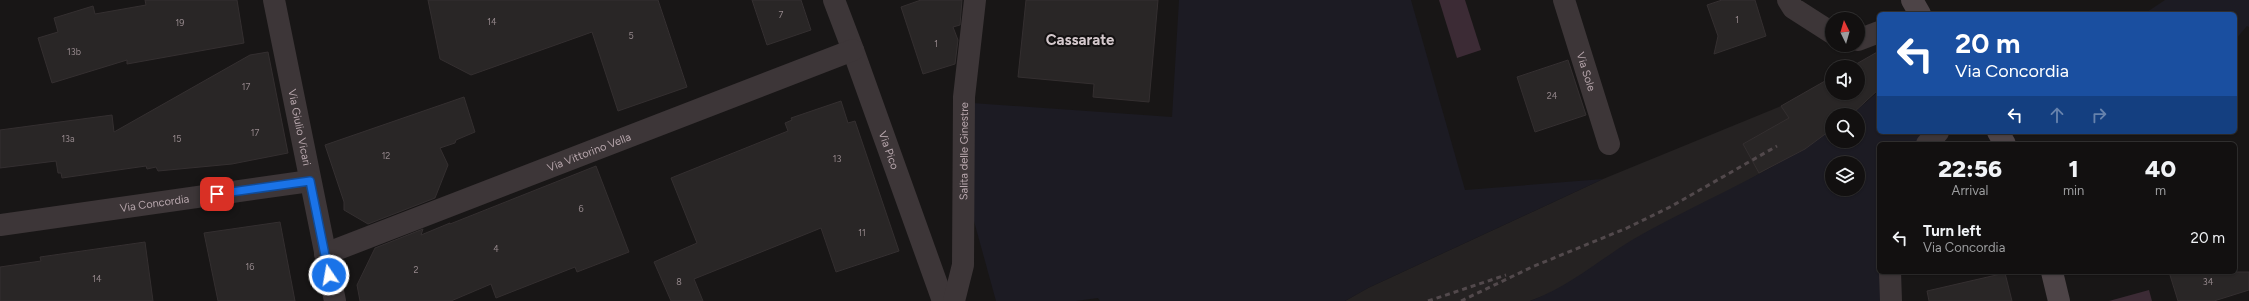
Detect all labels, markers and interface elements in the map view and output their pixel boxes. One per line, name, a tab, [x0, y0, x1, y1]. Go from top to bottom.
house number: 7	[779, 9, 784, 20]
north arrow	[1825, 12, 1865, 52]
map controls	[1825, 12, 1865, 196]
house number: 1	[1735, 14, 1739, 25]
house number: 14	[487, 16, 497, 27]
house number: 19	[176, 17, 184, 28]
text: 20 m	[1955, 26, 2020, 60]
icon: left	[1889, 28, 1941, 80]
house number: 5	[628, 30, 634, 41]
district label: Cassarate	[1046, 31, 1115, 49]
house number: 1	[934, 38, 938, 49]
house number: 13b	[67, 46, 81, 57]
street label: Via Sole	[1574, 51, 1598, 93]
button: sound	[1825, 60, 1865, 100]
text: Via Concordia	[1955, 60, 2069, 82]
house number: 17	[242, 81, 250, 92]
street label: Via Giulio Vicari	[285, 88, 313, 167]
house number: 24	[1547, 90, 1558, 101]
street label: Salita delle Ginestre	[957, 102, 971, 200]
icon: left	[2004, 104, 2026, 126]
icon: ahead	[2046, 104, 2068, 126]
icon: right	[2088, 104, 2110, 126]
button: search	[1825, 108, 1865, 148]
house number: 17	[251, 127, 259, 138]
street label: Via Pico	[876, 129, 901, 171]
street label: Via Vittorino Vella	[545, 130, 633, 175]
house number: 13a	[61, 133, 75, 144]
house number: 15	[173, 133, 181, 144]
house number: 12	[382, 150, 390, 161]
house number: 13	[833, 153, 841, 164]
text: 22:56	[1938, 154, 2002, 183]
text: 1	[2068, 154, 2079, 183]
text: 40	[2145, 154, 2176, 183]
button: layers	[1825, 156, 1865, 196]
pin	[200, 177, 234, 211]
icon: arrive	[206, 183, 228, 205]
text: Arrival	[1952, 183, 1988, 198]
text: min	[2063, 183, 2084, 198]
text: m	[2155, 183, 2166, 198]
street label: Via Concordia	[119, 192, 190, 215]
house number: 6	[578, 203, 584, 214]
text: Turn left	[1923, 222, 1981, 240]
house number: 11	[858, 227, 866, 238]
icon: left	[1889, 227, 1911, 249]
text: 20 m	[2191, 229, 2225, 247]
text: Via Concordia	[1923, 240, 2005, 255]
house number: 4	[493, 243, 499, 254]
position arrow	[308, 254, 350, 296]
house number: 16	[246, 261, 254, 272]
house number: 2	[413, 264, 419, 275]
house number: 14	[92, 273, 102, 284]
house number: 8	[676, 276, 682, 287]
house number: 34	[2203, 276, 2214, 287]

